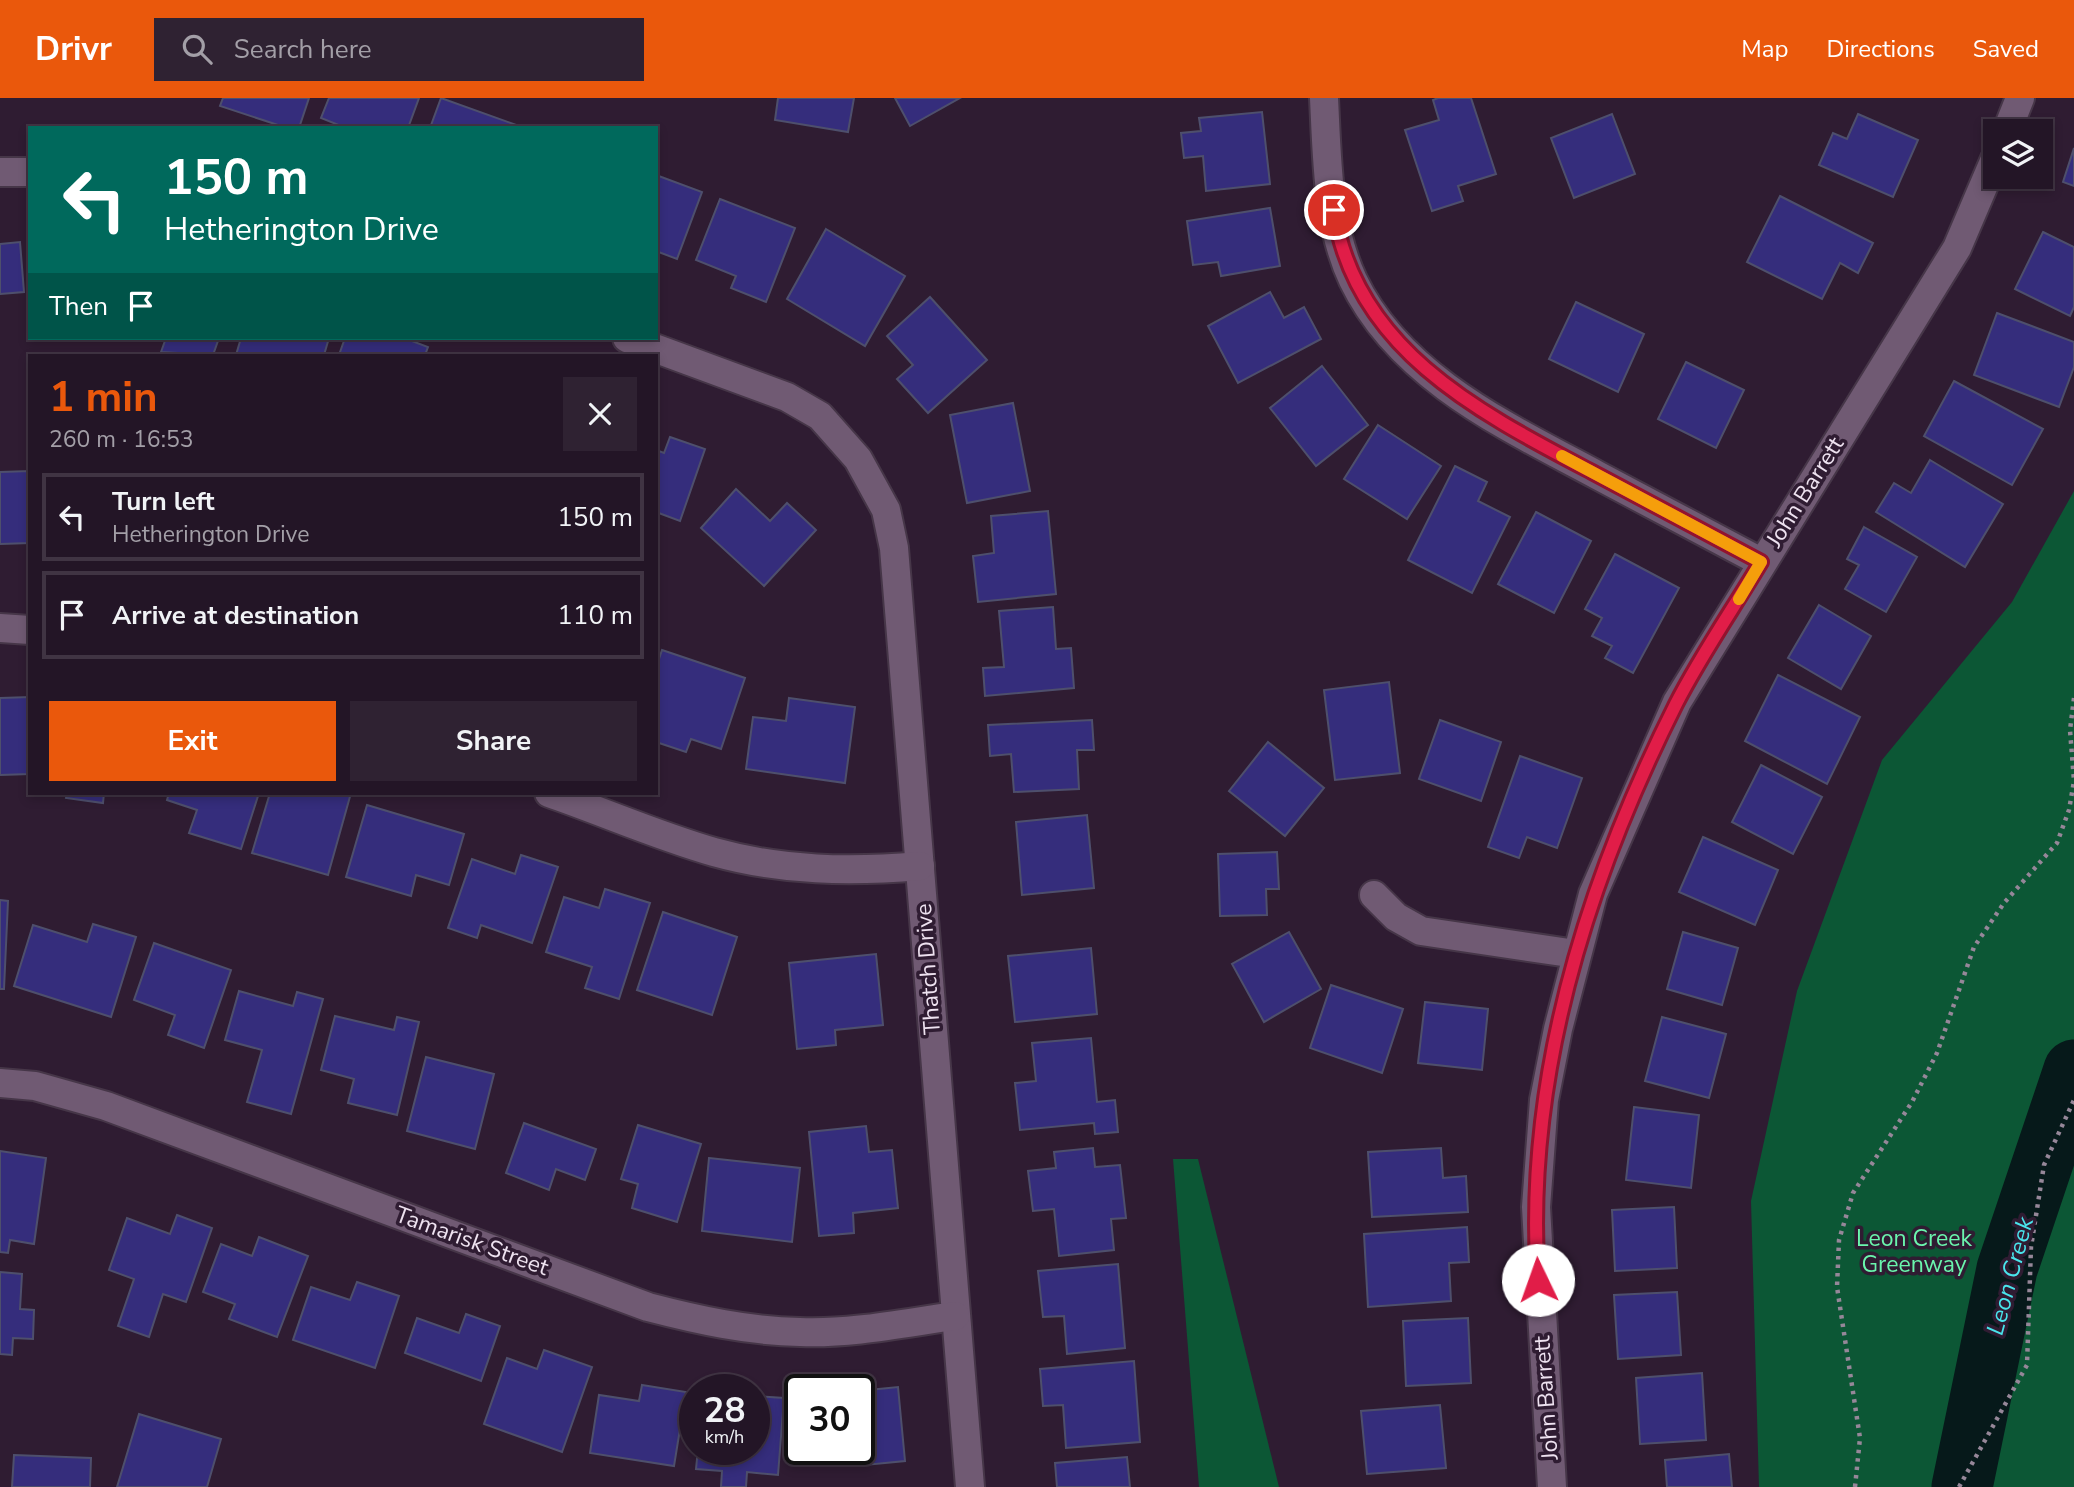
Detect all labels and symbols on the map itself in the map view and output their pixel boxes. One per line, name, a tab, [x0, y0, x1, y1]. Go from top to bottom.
pin	[1304, 180, 1364, 240]
street label: John Barrett	[1758, 430, 1852, 554]
street label: Thatch Drive	[908, 902, 948, 1036]
street label: Tamarisk Street	[391, 1199, 554, 1283]
water label: Leon Creek	[1979, 1212, 2041, 1339]
park label: Leon Creek Greenway	[1856, 1223, 1972, 1280]
position arrow	[1501, 1243, 1575, 1317]
street label: John Barrett	[1526, 1334, 1566, 1462]
speed limit sign: 30	[784, 1374, 875, 1465]

